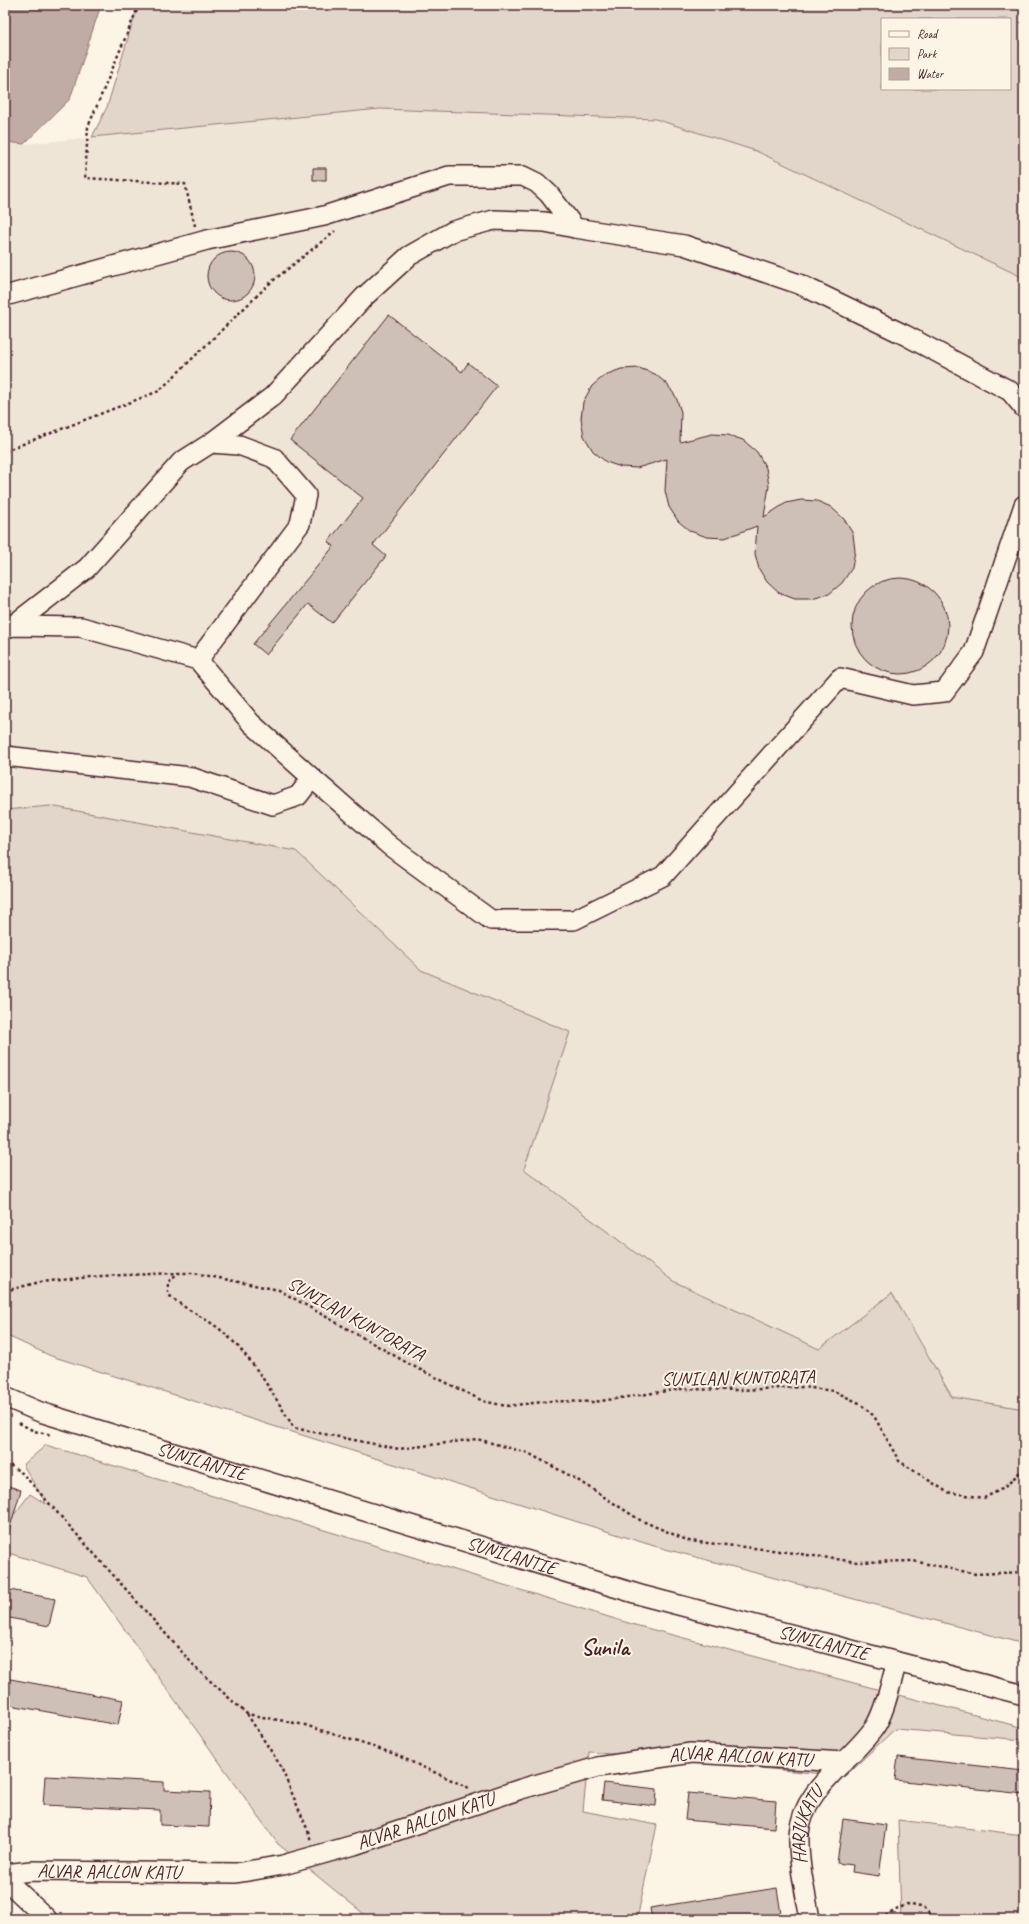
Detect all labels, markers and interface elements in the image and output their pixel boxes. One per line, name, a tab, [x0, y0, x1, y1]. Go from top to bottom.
legend	[881, 18, 1011, 90]
text: Road	[917, 26, 939, 42]
text: Park	[917, 46, 938, 62]
text: Water	[917, 66, 945, 82]
street label: SUNILAN KUNTORATA	[283, 1271, 430, 1367]
street label: SUNILAN KUNTORATA	[661, 1365, 816, 1391]
street label: SUNILANTIE	[154, 1437, 252, 1487]
street label: SUNILANTIE	[464, 1531, 562, 1581]
street label: SUNILANTIE	[776, 1620, 874, 1667]
district label: Sunila	[581, 1633, 631, 1662]
street label: ALVAR AALLON KATU	[667, 1740, 816, 1772]
street label: HARJUKATU	[787, 1778, 830, 1865]
street label: ALVAR AALLON KATU	[354, 1786, 501, 1855]
street label: ALVAR AALLON KATU	[37, 1859, 184, 1884]

